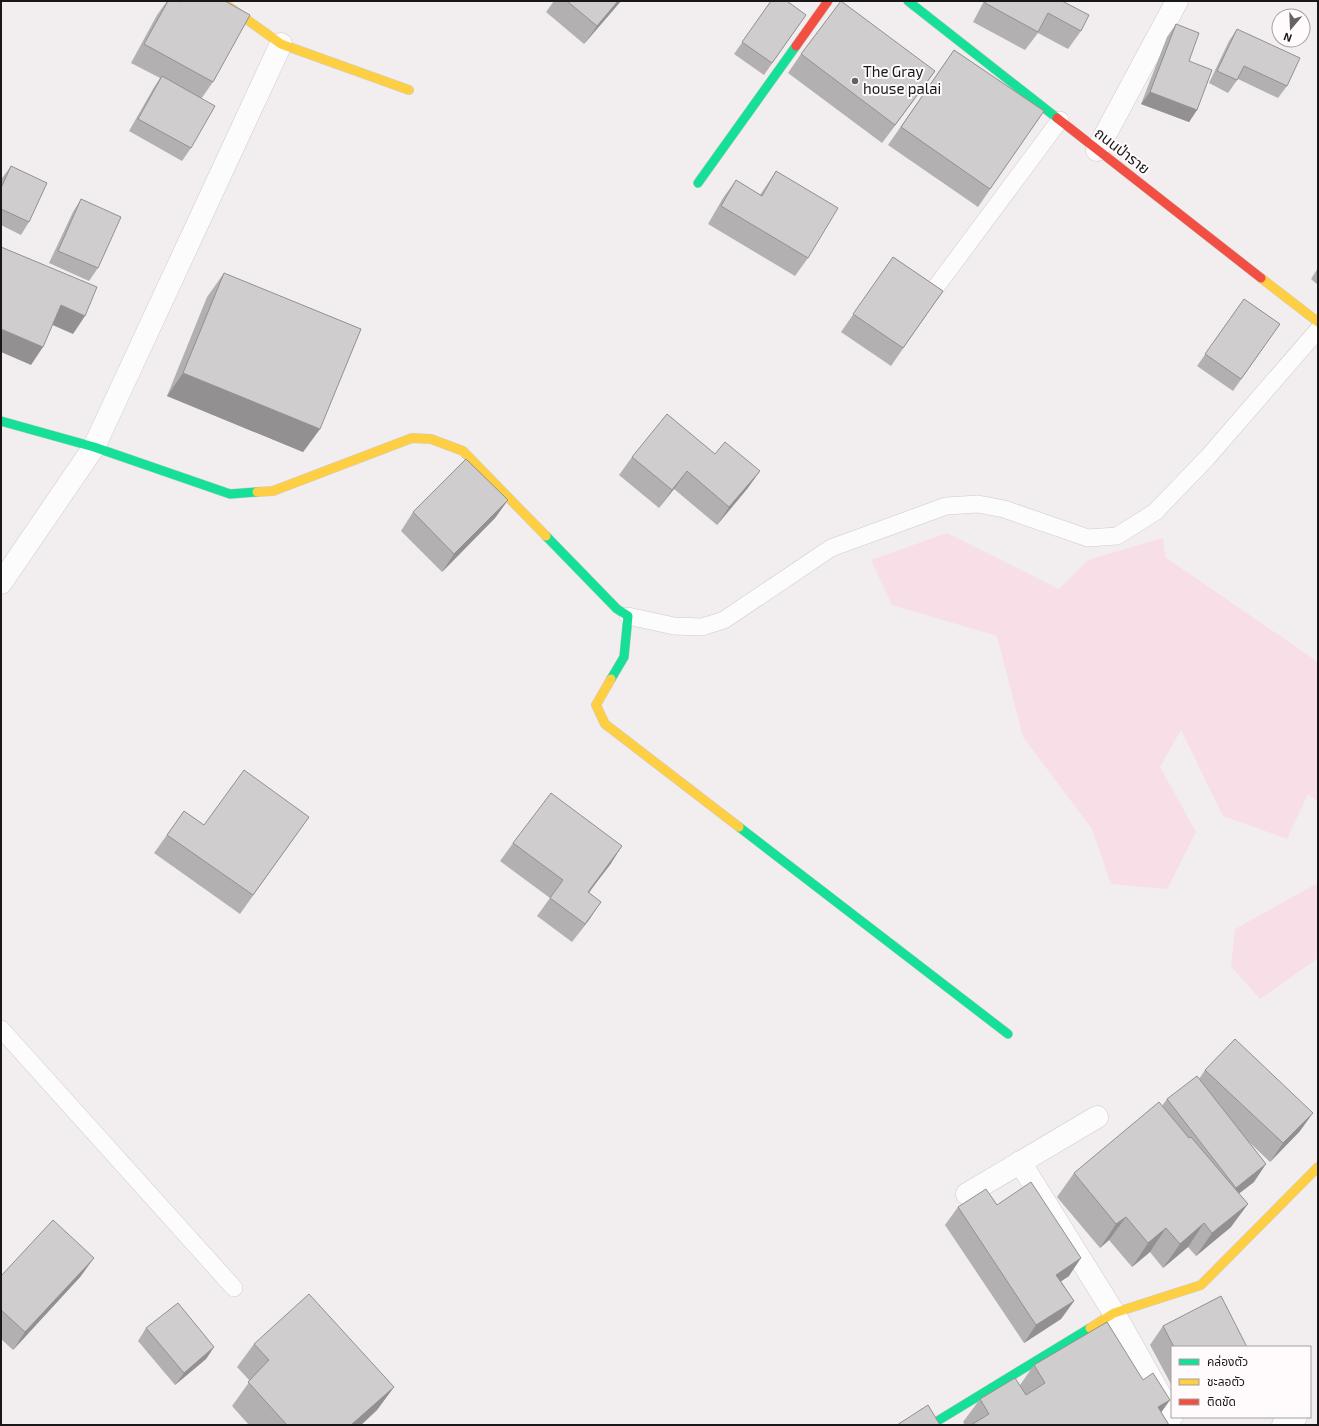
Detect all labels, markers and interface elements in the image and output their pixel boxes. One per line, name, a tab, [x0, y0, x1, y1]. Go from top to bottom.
north arrow	[1271, 8, 1311, 48]
text: N	[1282, 30, 1293, 45]
place label: The Gray house palai	[863, 62, 941, 97]
marker: The Gray house palai	[850, 76, 860, 86]
street label: ถนนป่าราย	[1092, 123, 1154, 177]
legend	[1171, 1346, 1311, 1418]
text: คล่องตัว	[1207, 1354, 1248, 1368]
text: ชะลอตัว	[1207, 1374, 1245, 1388]
text: ติดขัด	[1207, 1394, 1236, 1408]

